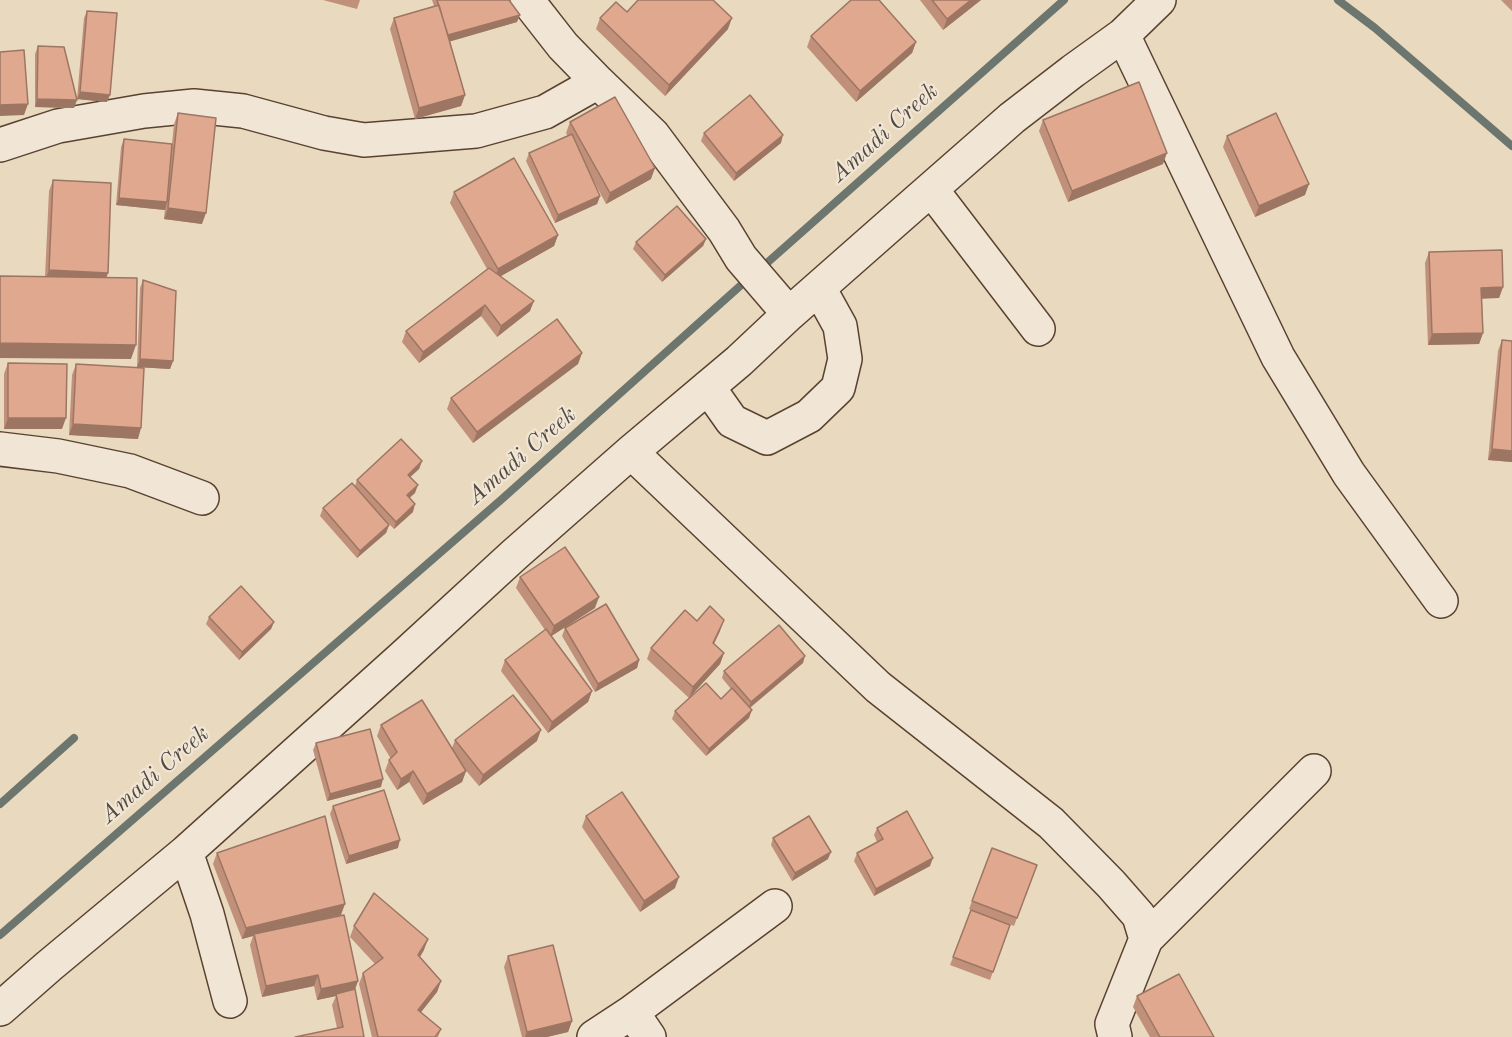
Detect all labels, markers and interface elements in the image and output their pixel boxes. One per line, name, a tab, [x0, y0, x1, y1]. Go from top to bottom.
water label: Amadi Creek	[825, 77, 945, 189]
water label: Amadi Creek	[462, 401, 582, 511]
water label: Amadi Creek	[95, 720, 215, 830]

